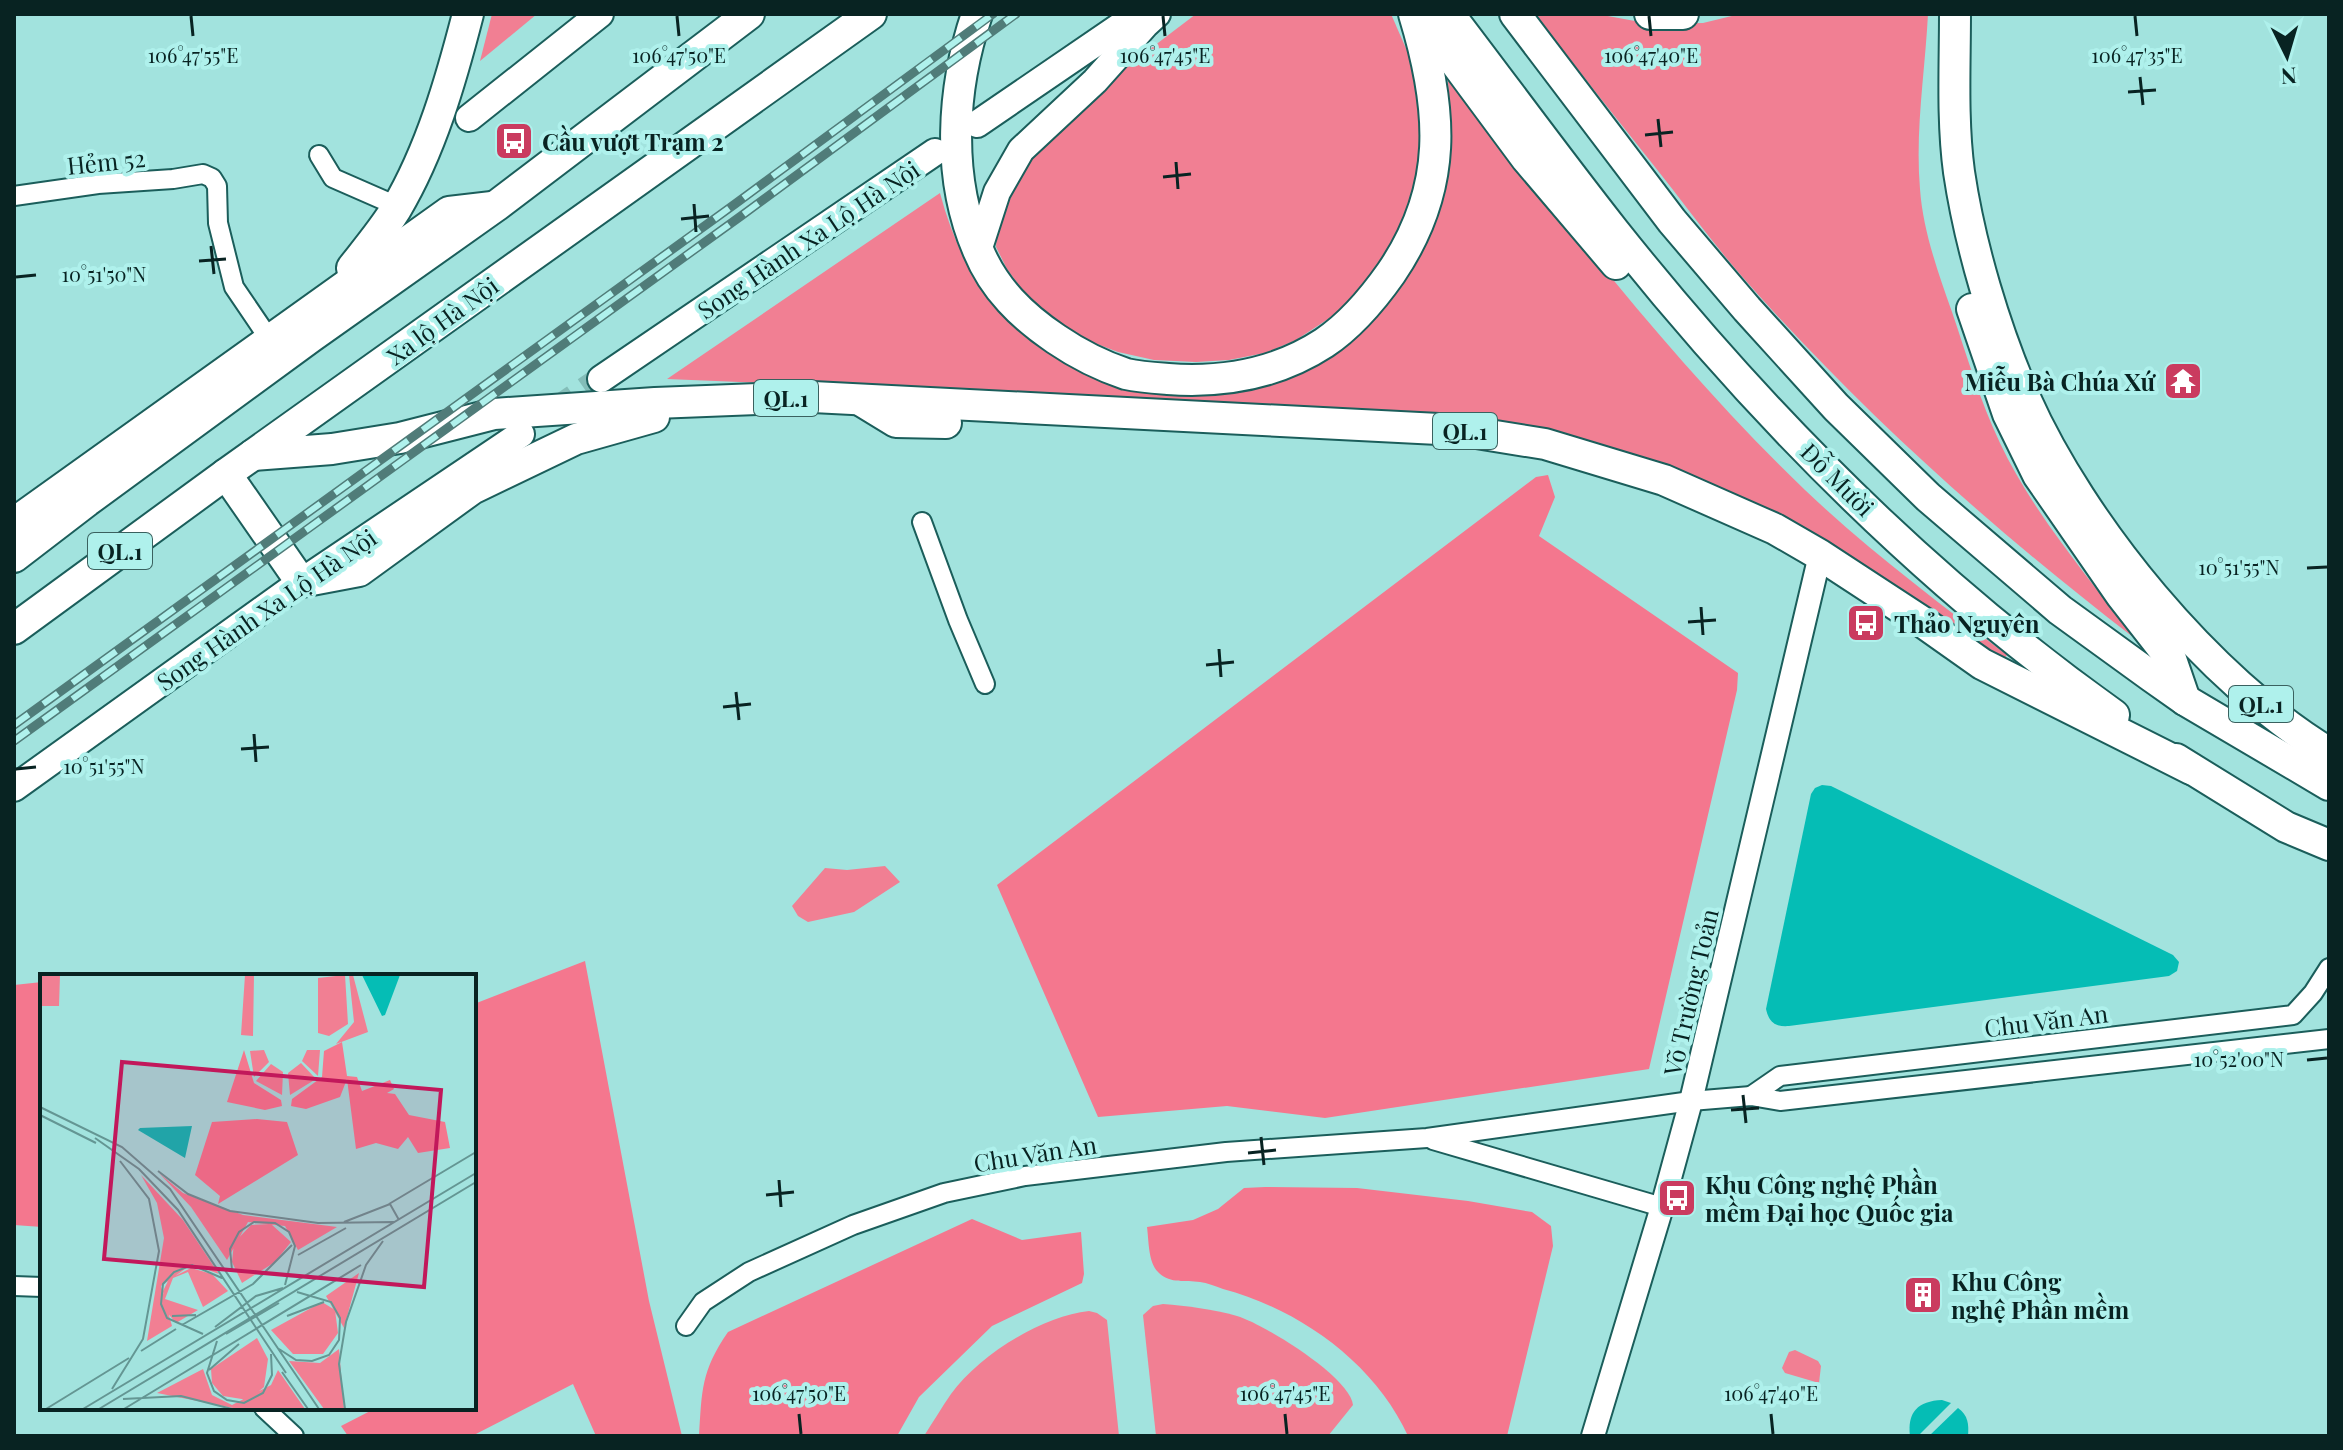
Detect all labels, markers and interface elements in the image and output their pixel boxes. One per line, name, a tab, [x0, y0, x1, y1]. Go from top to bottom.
north arrow	[2247, 16, 2327, 96]
text: 106°47'55"E	[148, 41, 238, 68]
text: 106°47'50"E	[632, 41, 726, 68]
text: 106°47'45"E	[1120, 41, 1210, 68]
text: 106°47'40"E	[1604, 41, 1698, 68]
text: 106°47'35"E	[2091, 41, 2183, 68]
text: N	[2279, 61, 2298, 93]
bus stop icon: Cầu vượt Trạm 2	[493, 120, 535, 162]
place label: Cầu vượt Trạm 2	[542, 124, 724, 157]
street label: Hẻm 52	[65, 141, 147, 181]
street label: Song Hành Xa Lộ Hà Nội	[691, 153, 925, 325]
text: 10°51'50"N	[62, 260, 146, 287]
street label: Xa lộ Hà Nội	[380, 269, 504, 371]
temple icon: Miễu Bà Chúa Xứ	[2162, 360, 2204, 402]
place label: Miễu Bà Chúa Xứ	[1965, 365, 2156, 397]
road number: QL.1	[754, 380, 818, 416]
road number: QL.1	[1433, 413, 1497, 449]
street label: Đỗ Mười	[1794, 435, 1882, 523]
street label: Song Hành Xa Lộ Hà Nội	[150, 521, 382, 697]
road number: QL.1	[88, 533, 152, 569]
text: 10°51'55"N	[2198, 553, 2280, 580]
bus stop icon: Thảo Nguyên	[1845, 602, 1887, 644]
place label: Thảo Nguyên	[1894, 607, 2040, 639]
road number: QL.1	[2229, 686, 2293, 722]
text: 10°51'55"N	[63, 752, 145, 779]
street label: Võ Trường Toản	[1655, 905, 1725, 1080]
inset map	[40, 974, 476, 1410]
street label: Chu Văn An	[1982, 997, 2110, 1043]
text: 10°52'00"N	[2194, 1045, 2284, 1072]
street label: Chu Văn An	[971, 1127, 1099, 1179]
place label: Khu Công nghệ Phần mềm Đại học Quốc gia	[1705, 1167, 1954, 1228]
bus stop icon: Khu Công nghệ Phần mềm Đại học Quốc gia	[1656, 1177, 1698, 1219]
place label: Khu Công nghệ Phần mềm	[1951, 1265, 2129, 1325]
building icon: Khu Công nghệ Phần mềm	[1902, 1274, 1944, 1316]
text: 106°47'50"E	[752, 1379, 846, 1406]
text: 106°47'45"E	[1240, 1379, 1330, 1406]
text: 106°47'40"E	[1724, 1379, 1818, 1406]

